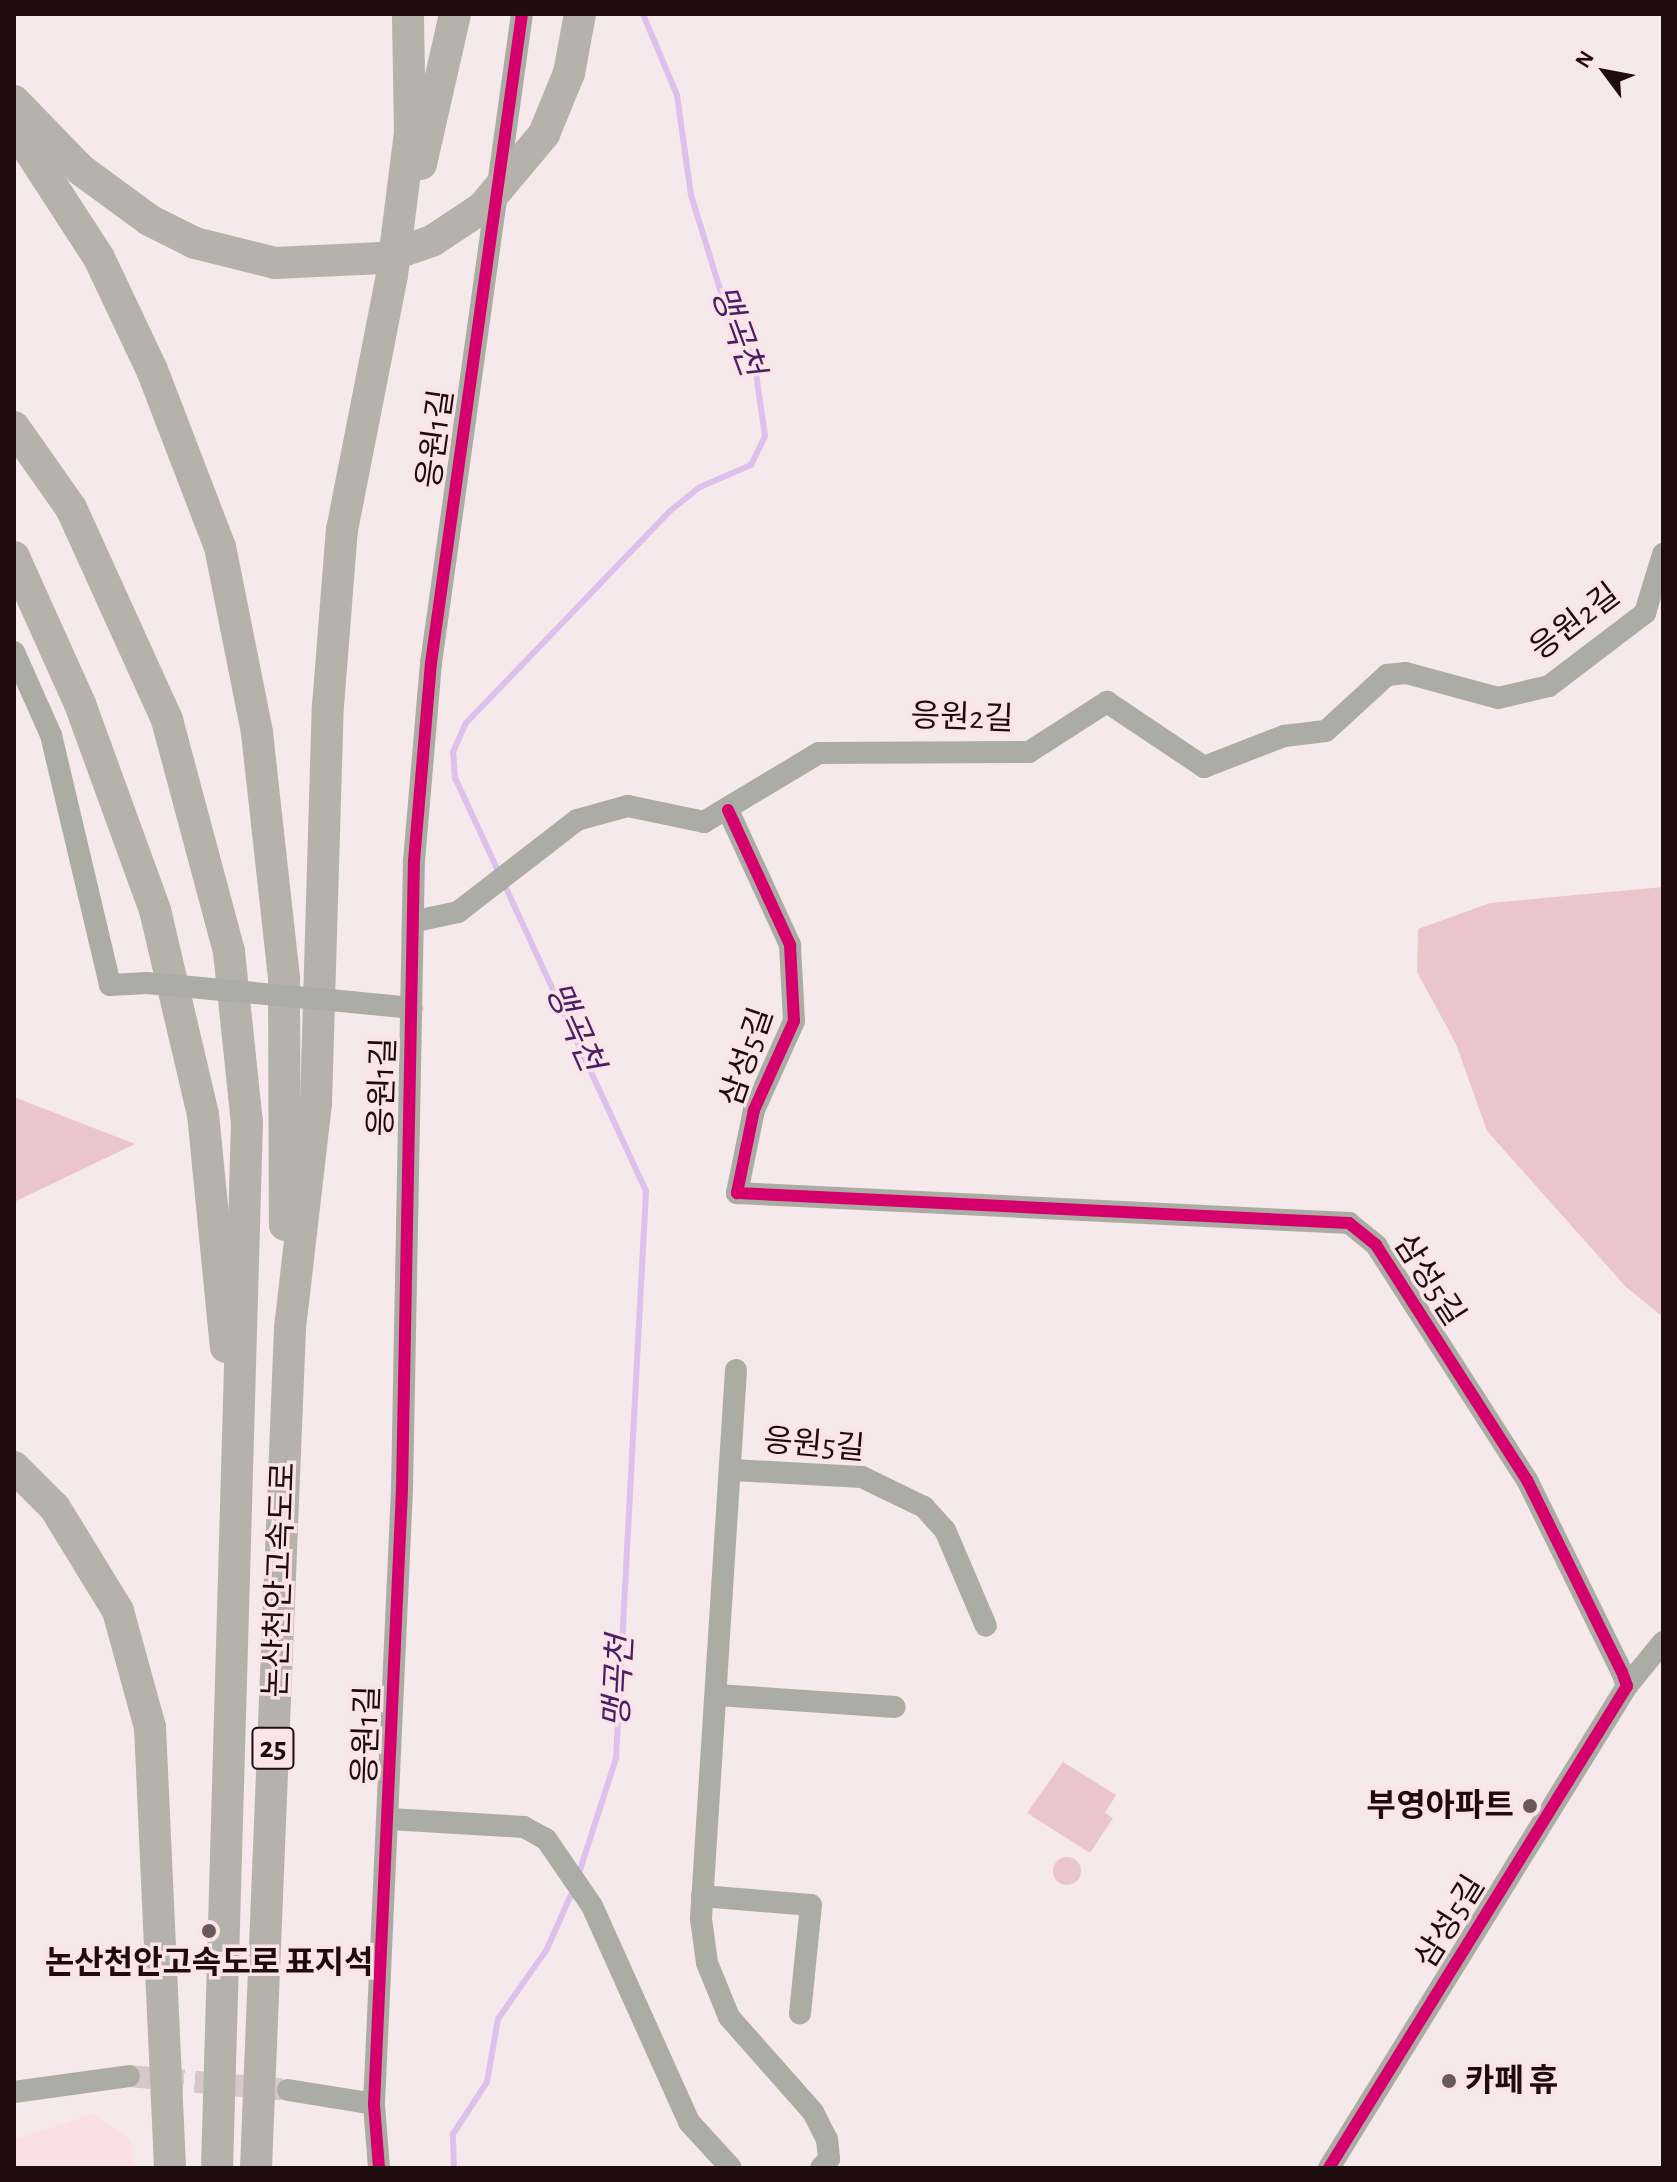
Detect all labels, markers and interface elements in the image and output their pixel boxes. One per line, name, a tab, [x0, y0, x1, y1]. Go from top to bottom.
north arrow	[1565, 32, 1645, 112]
text: N	[1571, 47, 1598, 72]
water label: 맹곡천	[701, 280, 771, 382]
street label: 응원1길	[410, 387, 462, 491]
street label: 응원2길	[1522, 576, 1628, 668]
street label: 응원2길	[910, 697, 1014, 739]
water label: 맹곡천	[535, 976, 611, 1078]
street label: 삼성5길	[712, 1003, 782, 1111]
street label: 응원1길	[362, 1037, 404, 1137]
street label: 삼성5길	[1385, 1227, 1473, 1333]
street label: 응원5길	[762, 1421, 866, 1469]
street label: 논산천안고속도로	[257, 1462, 303, 1698]
water label: 맹곡천	[597, 1634, 643, 1730]
street label: 응원1길	[346, 1685, 388, 1785]
road number: 25	[251, 1722, 295, 1774]
place label: 부영아파트	[1367, 1787, 1514, 1825]
marker: 부영아파트	[1521, 1797, 1539, 1815]
street label: 삼성5길	[1407, 1869, 1493, 1975]
marker: 논산천안고속도로 표지석	[200, 1922, 218, 1940]
place label: 논산천안고속도로 표지석	[45, 1944, 373, 1982]
place label: 카페 휴	[1465, 2062, 1558, 2100]
marker: 카페 휴	[1440, 2072, 1458, 2090]

